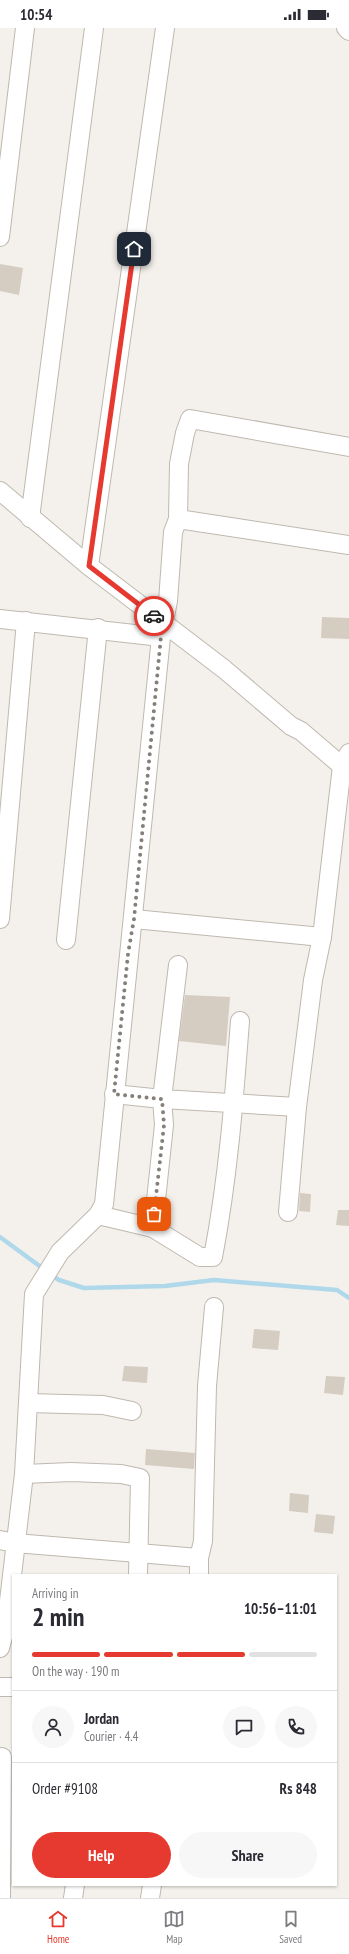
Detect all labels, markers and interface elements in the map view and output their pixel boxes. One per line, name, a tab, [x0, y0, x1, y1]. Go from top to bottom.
text: 10:54	[20, 5, 52, 24]
pin	[117, 232, 151, 266]
icon: home	[123, 238, 145, 260]
courier	[134, 596, 174, 636]
icon: car	[143, 605, 165, 627]
pin	[137, 1197, 171, 1231]
icon: bag	[143, 1203, 165, 1225]
text: Arriving in	[32, 1585, 79, 1602]
text: 10:56–11:01	[244, 1599, 317, 1618]
text: 2 min	[32, 1600, 85, 1633]
text: On the way · 190 m	[32, 1663, 119, 1680]
button: person	[32, 1706, 74, 1748]
button: chat	[223, 1706, 265, 1748]
button: phone	[275, 1706, 317, 1748]
text: Jordan	[84, 1709, 119, 1728]
text: Courier · 4.4	[84, 1728, 138, 1745]
text: Order #9108	[32, 1779, 98, 1798]
text: Rs 848	[280, 1779, 317, 1798]
button: Help	[32, 1832, 171, 1878]
button: Share	[179, 1832, 317, 1878]
tab: Home	[47, 1908, 69, 1946]
tab: Map	[163, 1908, 185, 1946]
tab: Saved	[279, 1908, 302, 1946]

